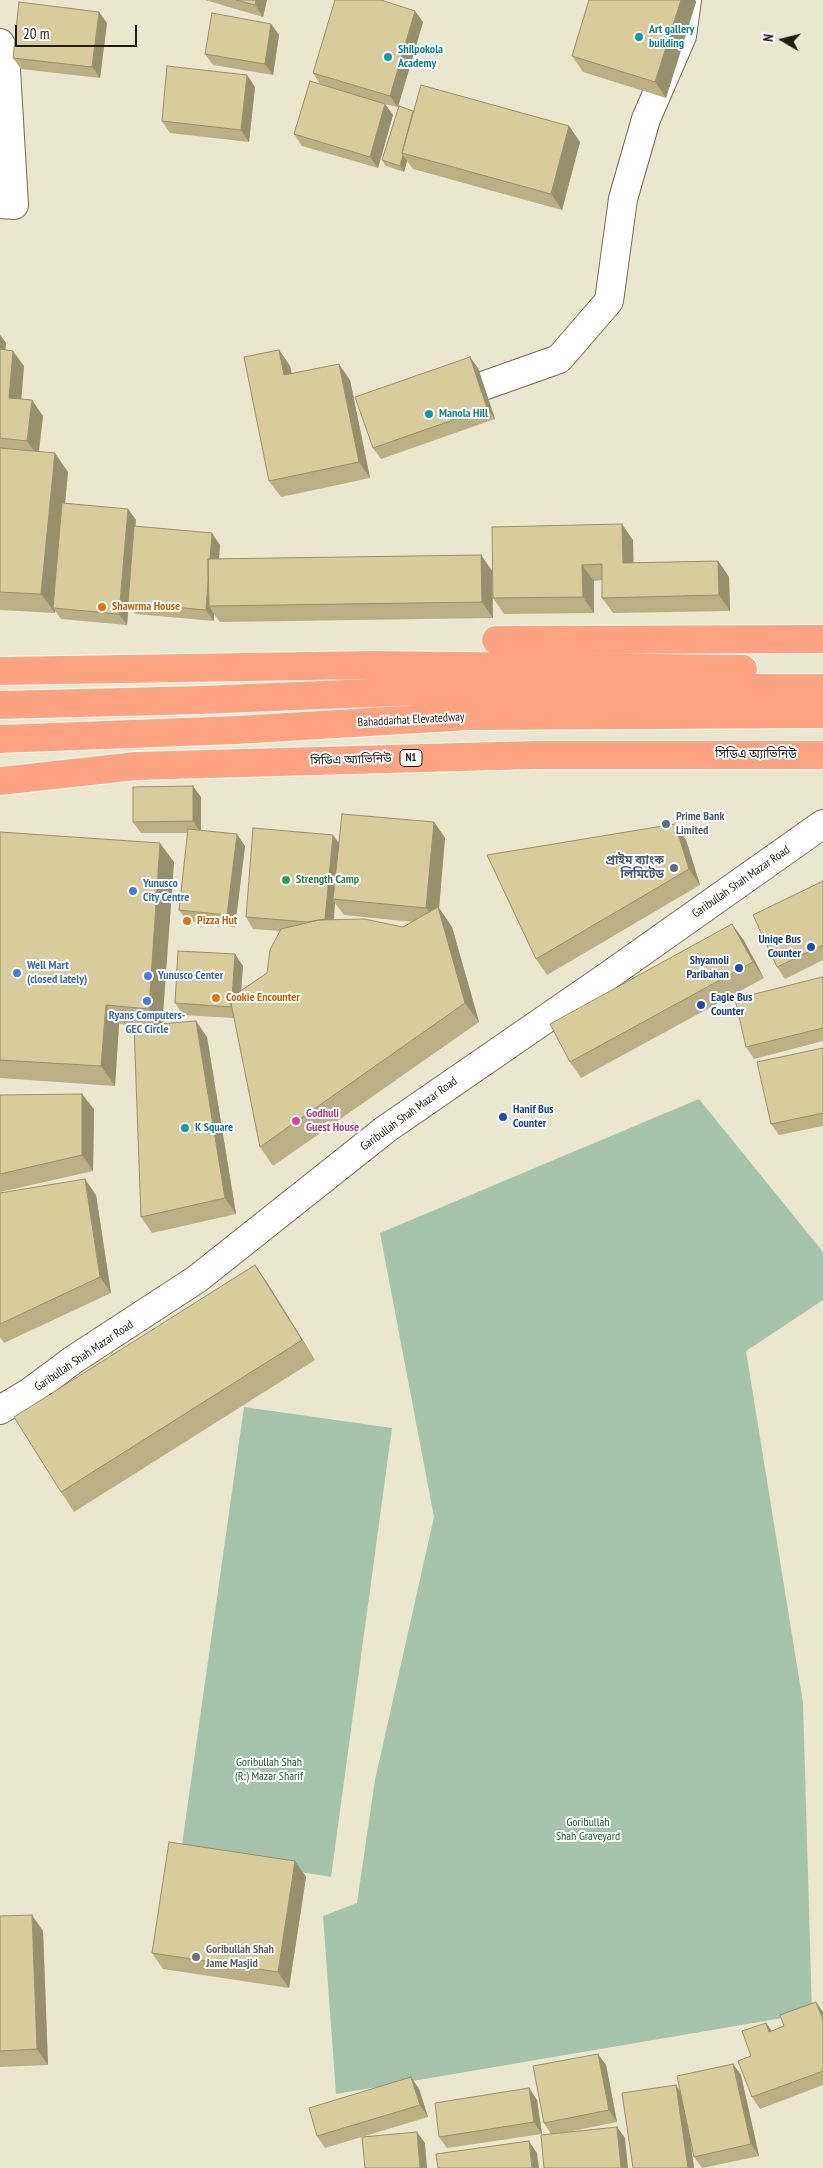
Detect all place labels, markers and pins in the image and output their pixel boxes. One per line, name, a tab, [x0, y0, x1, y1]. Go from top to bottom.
place label: Art gallery building	[649, 23, 694, 51]
marker: Art gallery building	[633, 31, 645, 43]
place label: Shilpokola Academy	[398, 43, 443, 71]
marker: Shilpokola Academy	[382, 51, 394, 63]
place label: Manola Hill	[439, 407, 488, 421]
marker: Manola Hill	[423, 408, 435, 420]
place label: Shawrma House	[112, 600, 180, 614]
marker: Shawrma House	[96, 601, 108, 613]
place label: Prime Bank Limited	[676, 810, 724, 838]
marker: Prime Bank Limited	[660, 818, 672, 830]
place label: প্রাইম ব্যাংক লিমিটেড	[605, 854, 664, 882]
marker: প্রাইম ব্যাংক লিমিটেড	[668, 862, 680, 874]
place label: Strength Camp	[296, 873, 359, 887]
marker: Strength Camp	[280, 874, 292, 886]
place label: Yunusco City Centre	[143, 877, 189, 905]
marker: Yunusco City Centre	[127, 885, 139, 897]
place label: Pizza Hut	[197, 914, 237, 928]
marker: Pizza Hut	[181, 915, 193, 927]
place label: Uniqe Bus Counter	[758, 933, 801, 961]
marker: Uniqe Bus Counter	[805, 941, 817, 953]
place label: Shyamoli Paribahan	[686, 954, 729, 982]
place label: Well Mart (closed lately)	[27, 959, 87, 987]
marker: Shyamoli Paribahan	[733, 962, 745, 974]
marker: Well Mart (closed lately)	[11, 967, 23, 979]
place label: Yunusco Center	[158, 969, 223, 983]
marker: Yunusco Center	[142, 970, 154, 982]
place label: Cookie Encounter	[226, 991, 300, 1005]
place label: Eagle Bus Counter	[711, 991, 752, 1019]
marker: Cookie Encounter	[210, 992, 222, 1004]
marker: Ryans Computers- GEC Circle	[141, 995, 153, 1007]
marker: Eagle Bus Counter	[695, 999, 707, 1011]
place label: Ryans Computers- GEC Circle	[109, 1009, 185, 1037]
place label: Hanif Bus Counter	[513, 1103, 554, 1131]
place label: Godhuli Guest House	[306, 1107, 359, 1135]
marker: Hanif Bus Counter	[497, 1111, 509, 1123]
marker: Godhuli Guest House	[290, 1115, 302, 1127]
place label: K Square	[195, 1121, 233, 1135]
marker: K Square	[179, 1122, 191, 1134]
place label: Goribullah Shah Jame Masjid	[206, 1943, 274, 1971]
marker: Goribullah Shah Jame Masjid	[190, 1951, 202, 1963]

